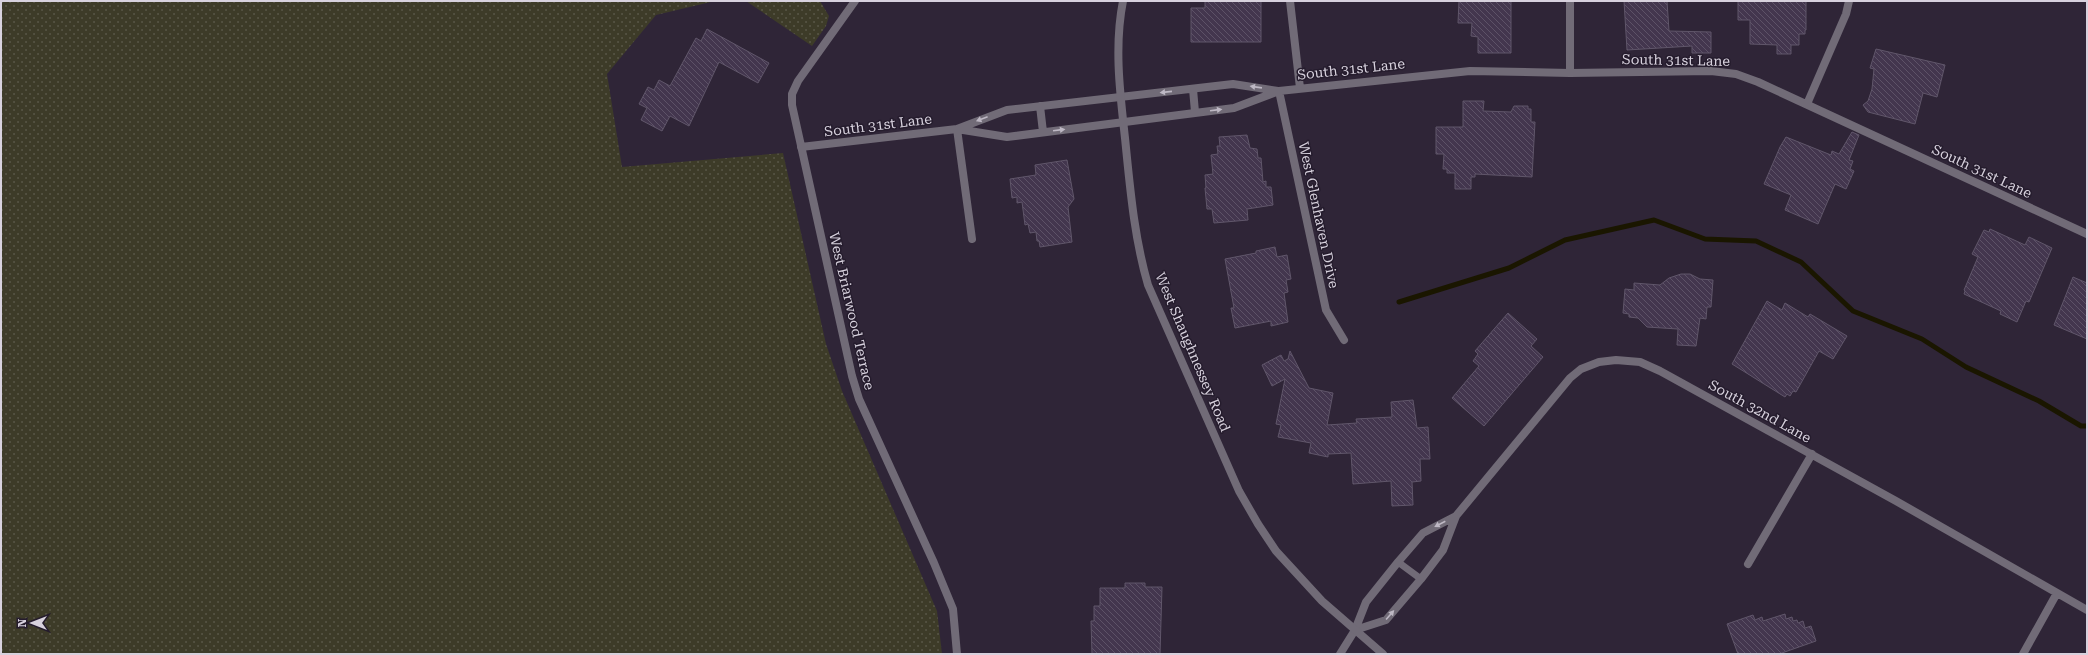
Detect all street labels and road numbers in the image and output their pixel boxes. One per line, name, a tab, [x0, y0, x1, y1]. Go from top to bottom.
street label: South 31st Lane	[1622, 51, 1731, 69]
street label: South 31st Lane	[1296, 55, 1406, 83]
street label: South 31st Lane	[823, 110, 933, 140]
street label: West Glenhaven Drive	[1296, 140, 1342, 290]
street label: South 31st Lane	[1930, 141, 2035, 201]
street label: West Briarwood Terrace	[826, 231, 878, 392]
street label: West Shaughnessey Road	[1152, 270, 1234, 434]
street label: South 32nd Lane	[1706, 376, 1814, 446]

